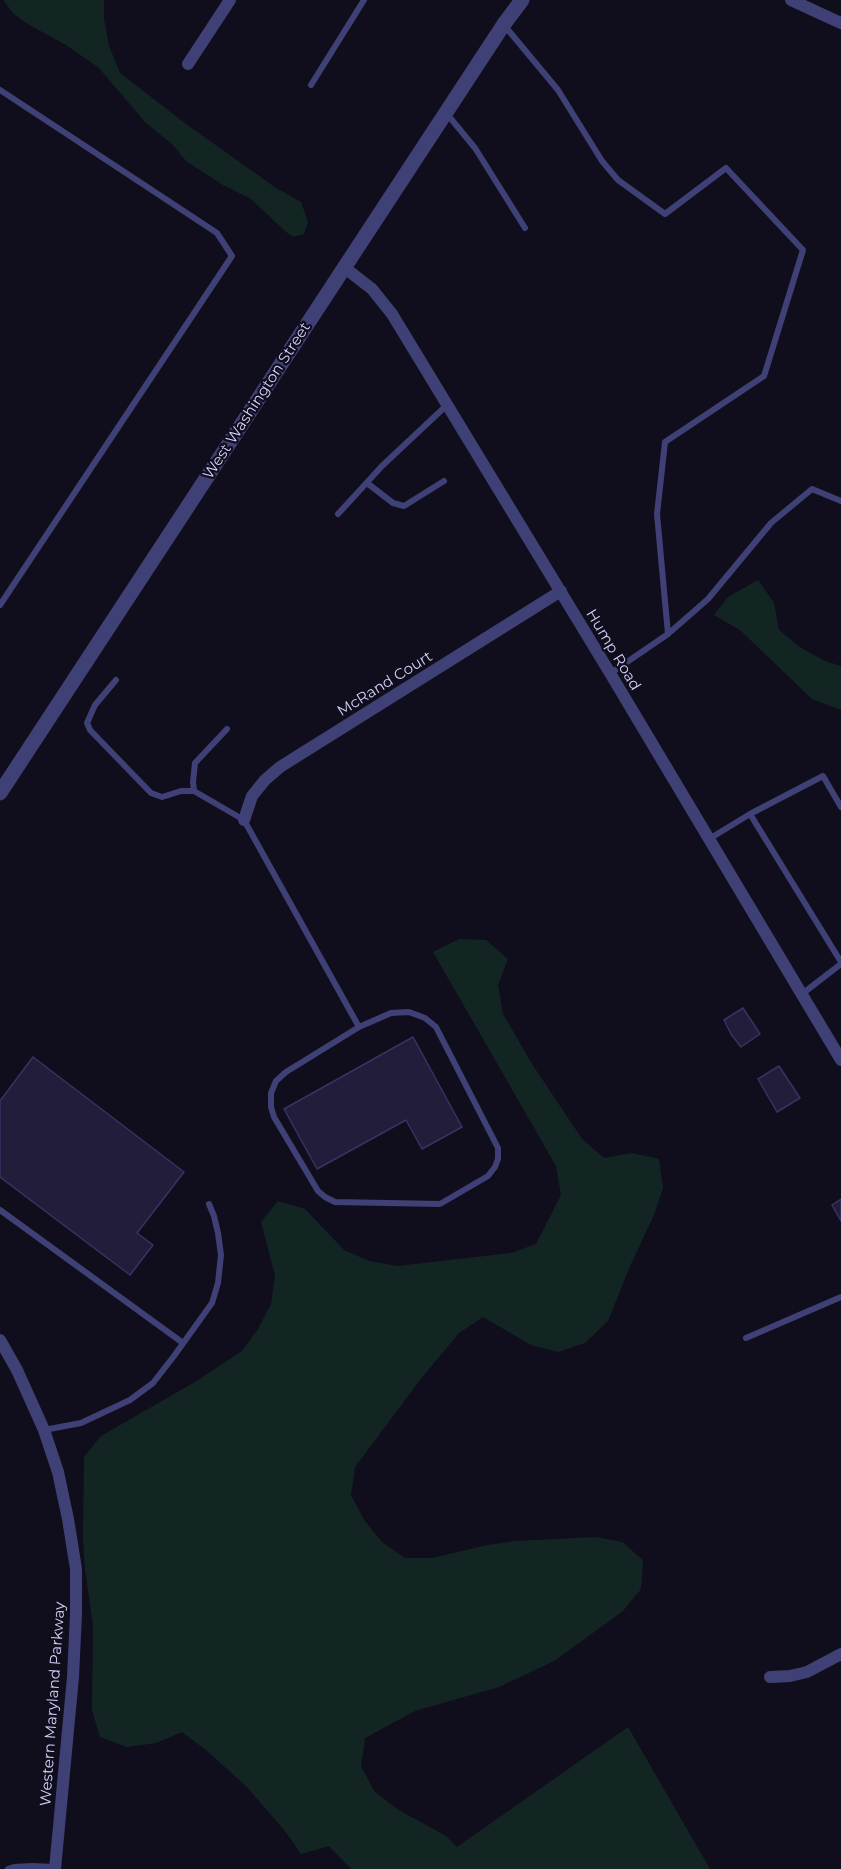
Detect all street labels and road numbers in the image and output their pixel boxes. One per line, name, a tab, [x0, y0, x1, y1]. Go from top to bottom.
street label: West Washington Street	[199, 319, 315, 483]
street label: Hump Road	[582, 606, 644, 694]
street label: McRand Court	[334, 648, 436, 720]
street label: Western Maryland Parkway	[37, 1601, 69, 1807]

